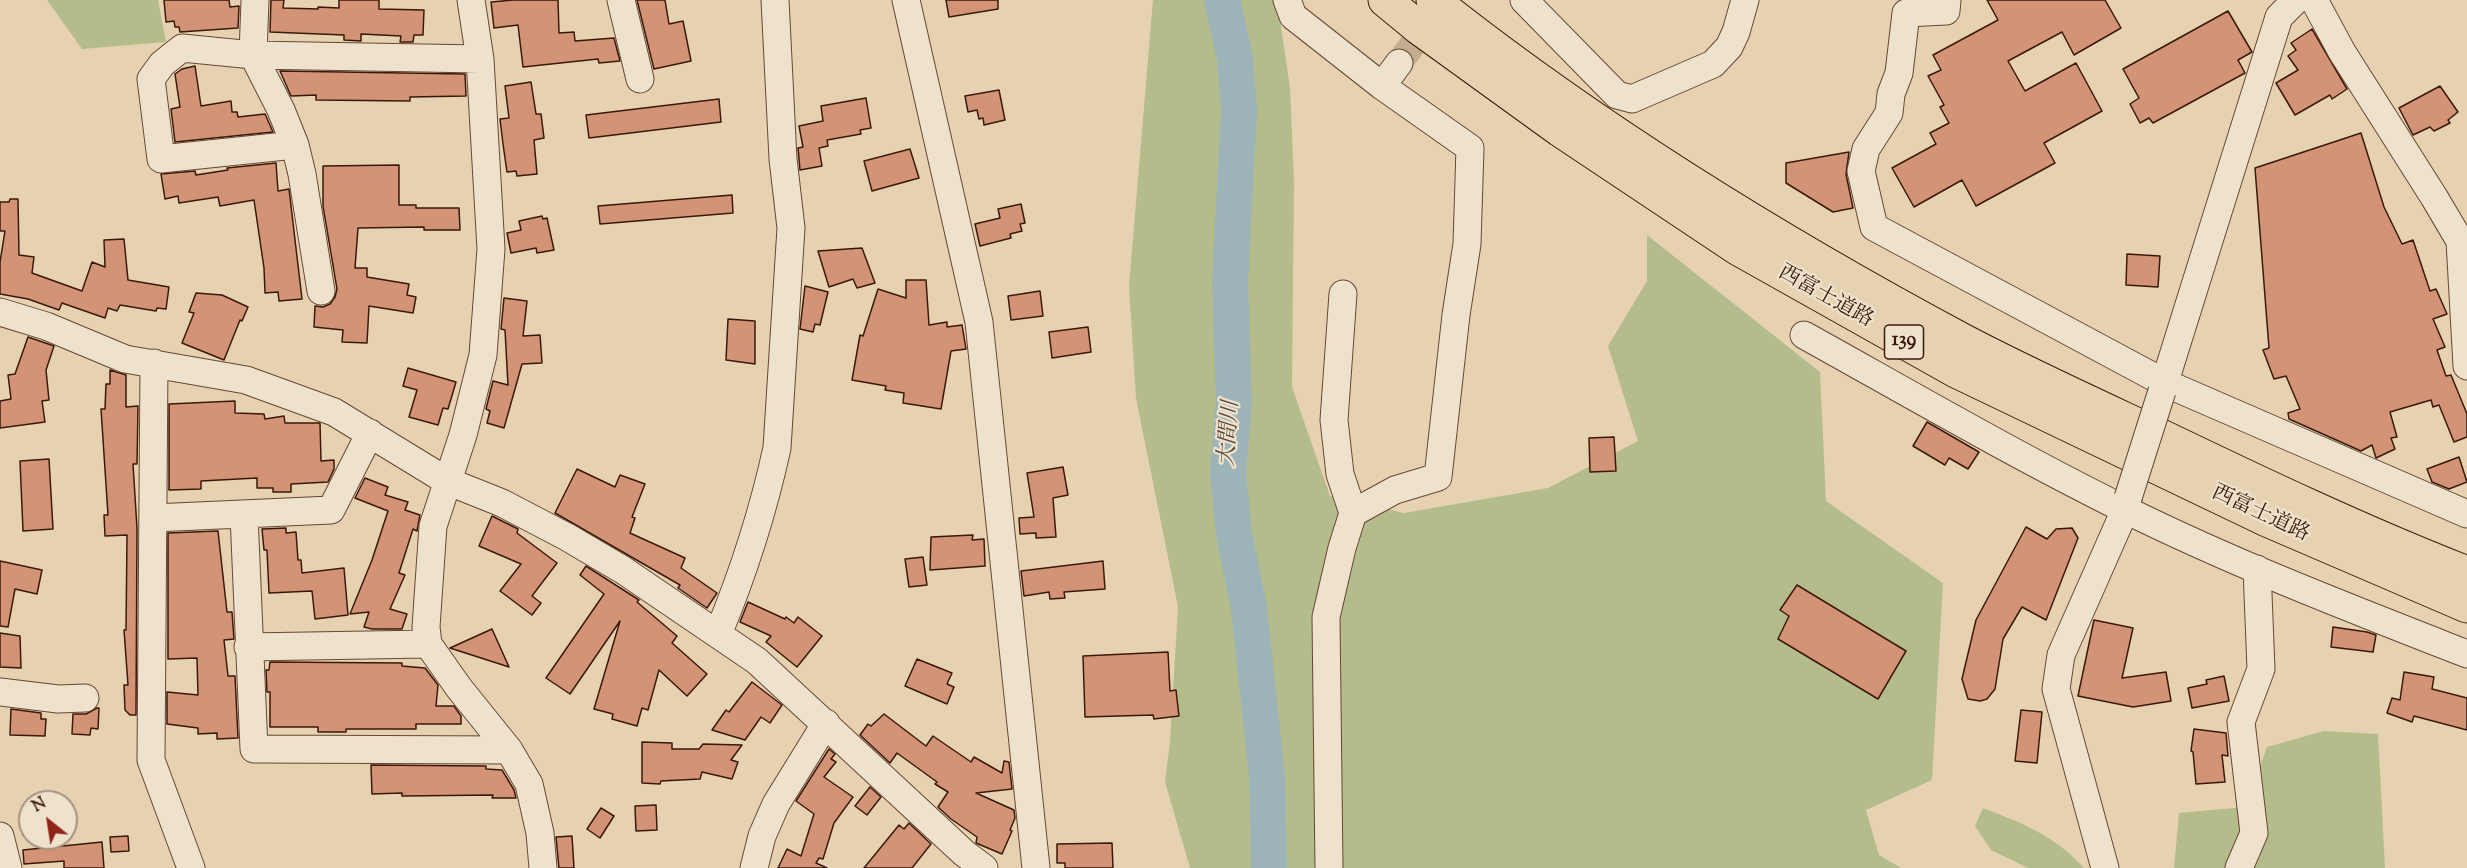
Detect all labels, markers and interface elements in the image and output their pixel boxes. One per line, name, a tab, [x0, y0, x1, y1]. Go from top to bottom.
street label: 西富士道路	[1773, 262, 1877, 334]
road number: 139	[1884, 325, 1924, 359]
water label: 大間川	[1216, 400, 1246, 468]
street label: 西富士道路	[2207, 481, 2313, 549]
north arrow	[18, 790, 78, 850]
text: N	[28, 793, 51, 819]

